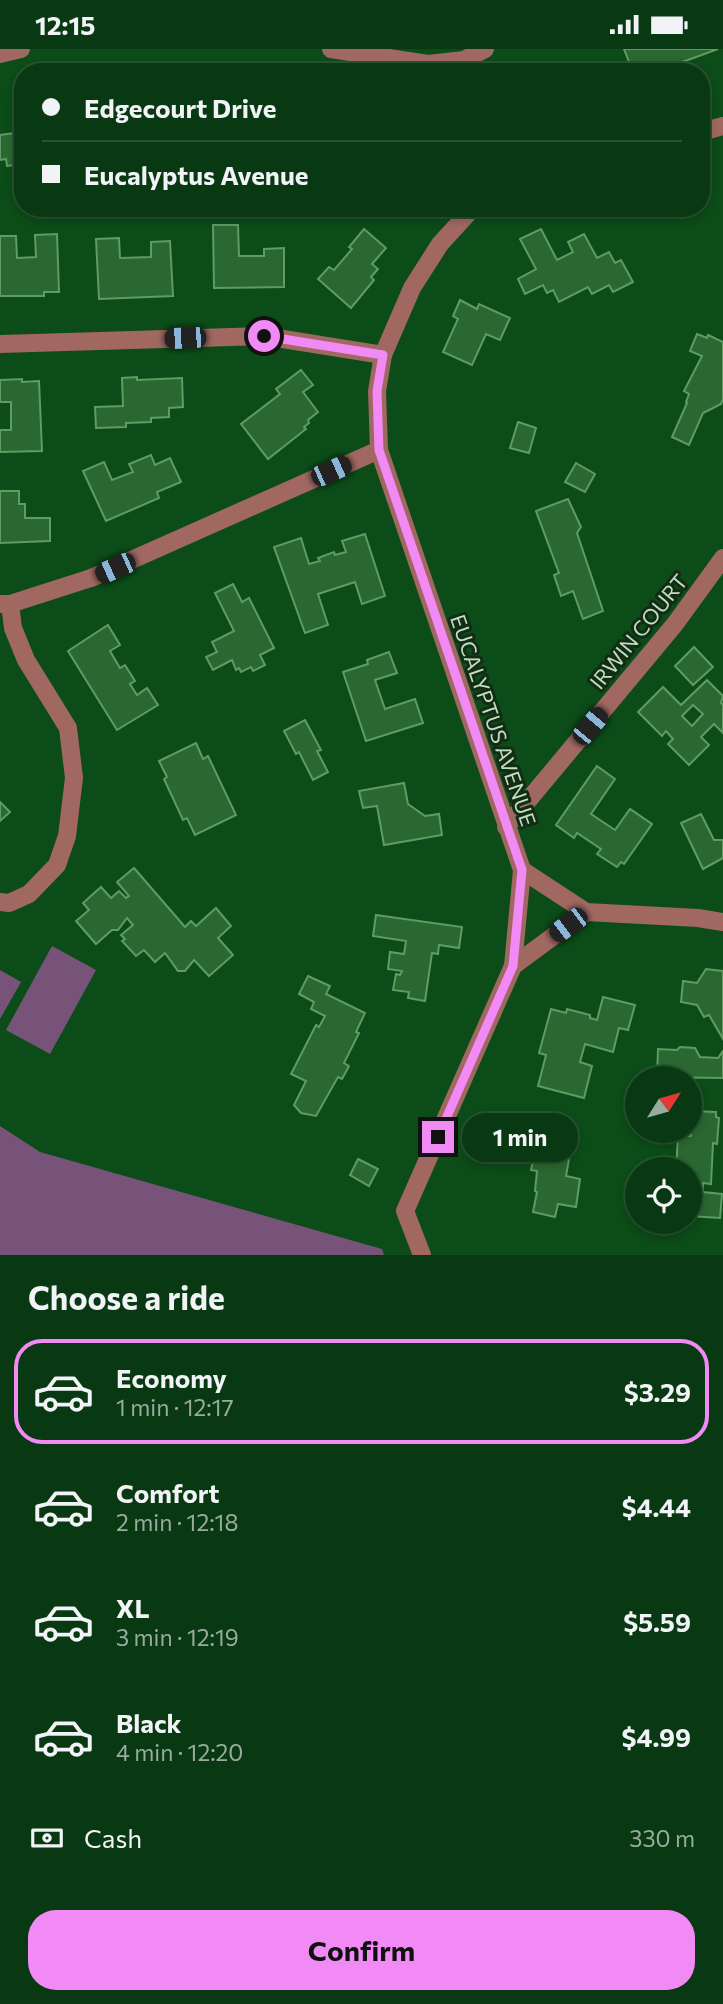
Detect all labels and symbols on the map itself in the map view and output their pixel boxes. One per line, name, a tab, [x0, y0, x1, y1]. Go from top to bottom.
route start	[248, 320, 280, 352]
car	[164, 327, 207, 349]
car	[308, 453, 355, 489]
car	[92, 550, 139, 586]
street label: IRWIN COURT	[584, 568, 692, 694]
street label: EUCALYPTUS AVENUE	[446, 611, 542, 829]
car	[569, 703, 612, 749]
car	[545, 904, 592, 946]
north arrow	[625, 1066, 702, 1143]
callout: 1 min	[462, 1113, 578, 1161]
route end	[422, 1121, 454, 1153]

